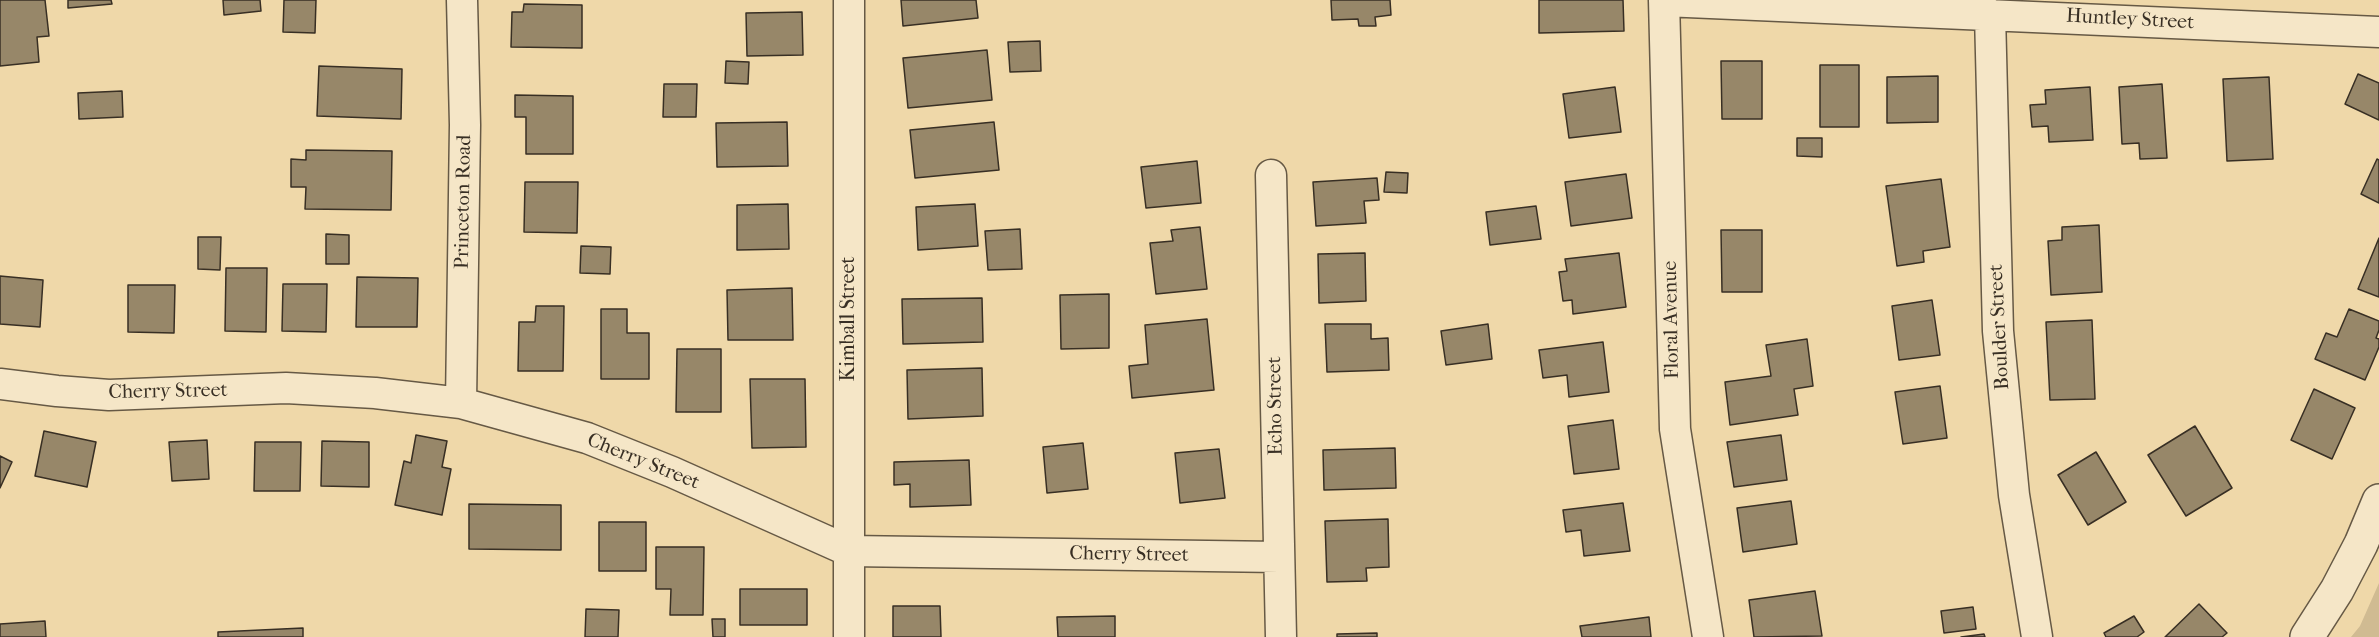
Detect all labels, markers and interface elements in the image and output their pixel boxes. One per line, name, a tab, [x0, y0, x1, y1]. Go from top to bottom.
street label: Huntley Street	[2065, 5, 2195, 35]
street label: Princeton Road	[451, 135, 477, 269]
street label: Kimball Street	[837, 257, 861, 381]
street label: Floral Avenue	[1659, 261, 1685, 379]
street label: Boulder Street	[1985, 263, 2015, 391]
street label: Echo Street	[1263, 356, 1289, 456]
street label: Cherry Street	[108, 379, 228, 405]
street label: Cherry Street	[583, 429, 703, 495]
street label: Cherry Street	[1069, 542, 1189, 568]

